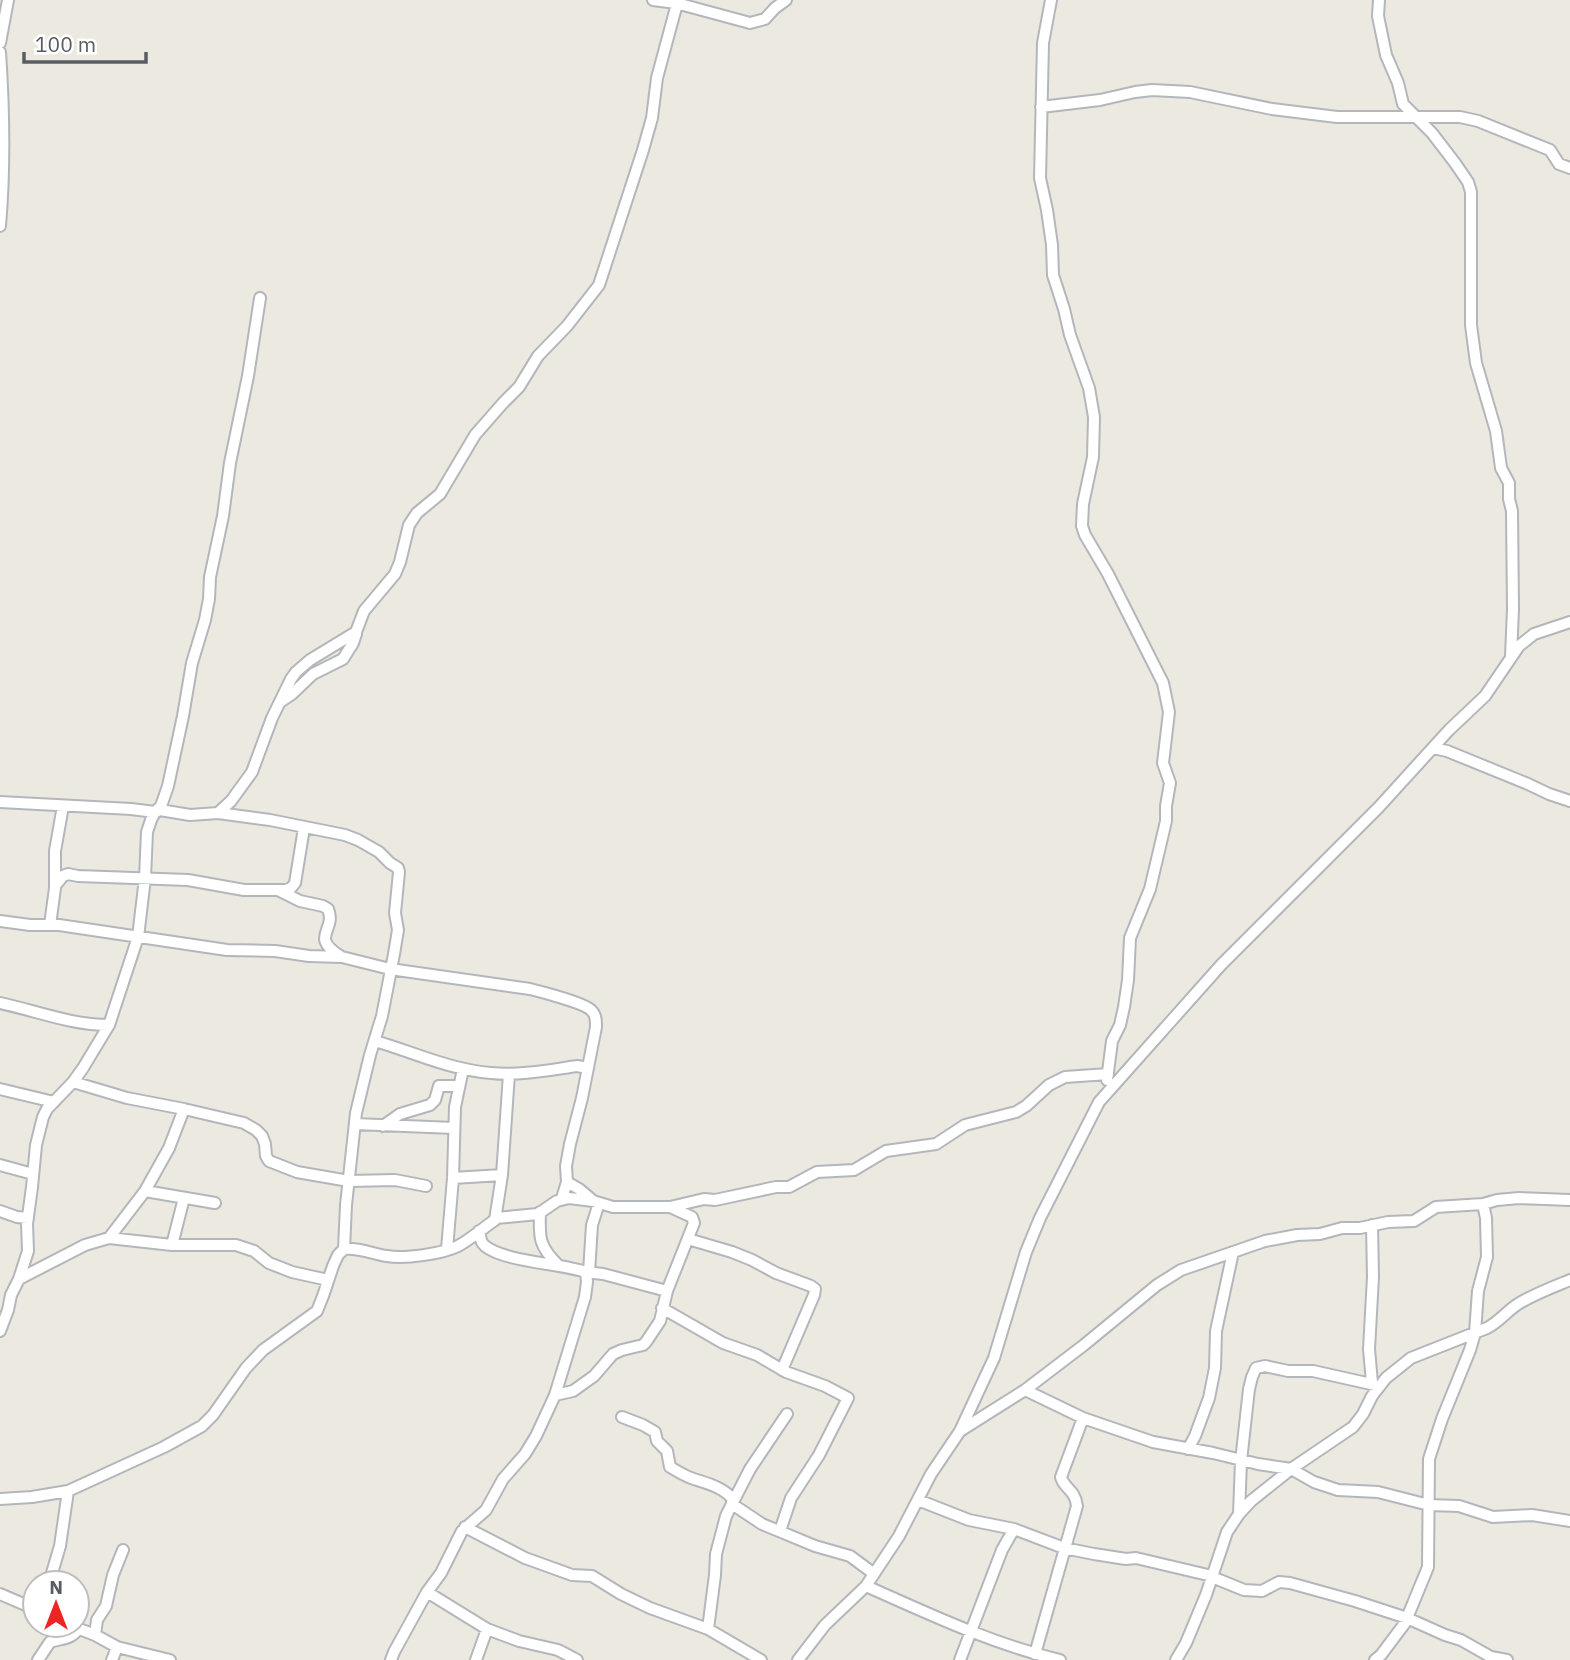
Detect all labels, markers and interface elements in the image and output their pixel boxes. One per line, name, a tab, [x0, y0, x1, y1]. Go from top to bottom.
scale bar	[24, 21, 147, 65]
text: 100 m	[35, 30, 96, 58]
north arrow	[21, 1569, 91, 1639]
text: N	[49, 1575, 63, 1599]

